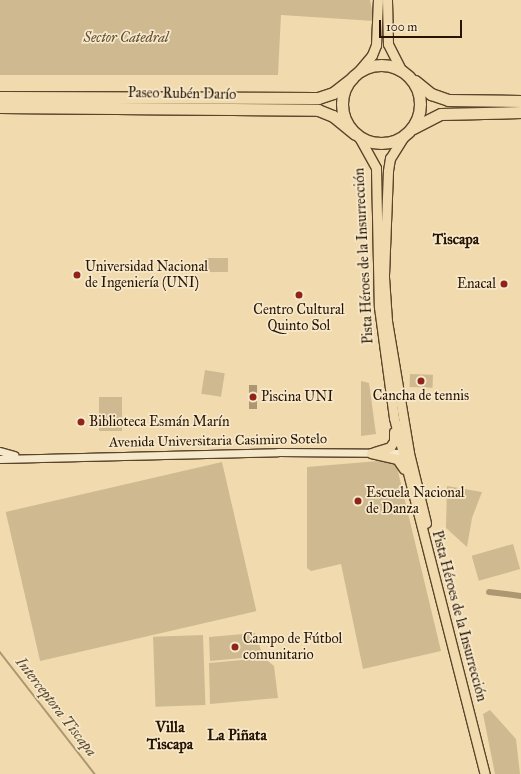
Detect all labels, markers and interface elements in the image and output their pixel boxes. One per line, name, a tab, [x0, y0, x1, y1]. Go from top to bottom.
scale bar	[381, 12, 464, 38]
text: 100 m	[386, 20, 417, 34]
park label: Sector Catedral	[83, 30, 169, 46]
street label: Paseo Rubén Darío	[128, 85, 236, 103]
street label: Pista Héroes de la Insurrección	[351, 168, 377, 344]
district label: Tiscapa	[433, 231, 479, 249]
place label: Universidad Nacional de Ingeniería (UNI)	[85, 259, 208, 292]
marker: Universidad Nacional de Ingeniería (UNI)	[72, 270, 82, 280]
place label: Enacal	[457, 276, 496, 292]
marker: Enacal	[499, 279, 509, 289]
marker: Centro Cultural Quinto Sol	[294, 290, 304, 300]
place label: Centro Cultural Quinto Sol	[253, 302, 345, 334]
marker: Cancha de tennis	[416, 376, 426, 386]
place label: Cancha de tennis	[373, 388, 469, 404]
place label: Piscina UNI	[261, 389, 333, 405]
marker: Piscina UNI	[248, 392, 258, 402]
place label: Biblioteca Esmán Marín	[89, 414, 229, 430]
marker: Biblioteca Esmán Marín	[76, 417, 86, 427]
street label: Avenida Universitaria Casimiro Sotelo	[109, 431, 327, 451]
place label: Escuela Nacional de Danza	[366, 485, 465, 518]
marker: Escuela Nacional de Danza	[353, 496, 363, 506]
street label: Pista Héroes de la Insurrección	[428, 529, 490, 703]
place label: Campo de Fútbol comunitario	[243, 631, 342, 664]
marker: Campo de Fútbol comunitario	[230, 642, 240, 652]
water label: Interceptora Tiscapa	[12, 654, 100, 760]
district label: Villa Tiscapa	[147, 718, 193, 753]
district label: La Piñata	[207, 727, 267, 745]

